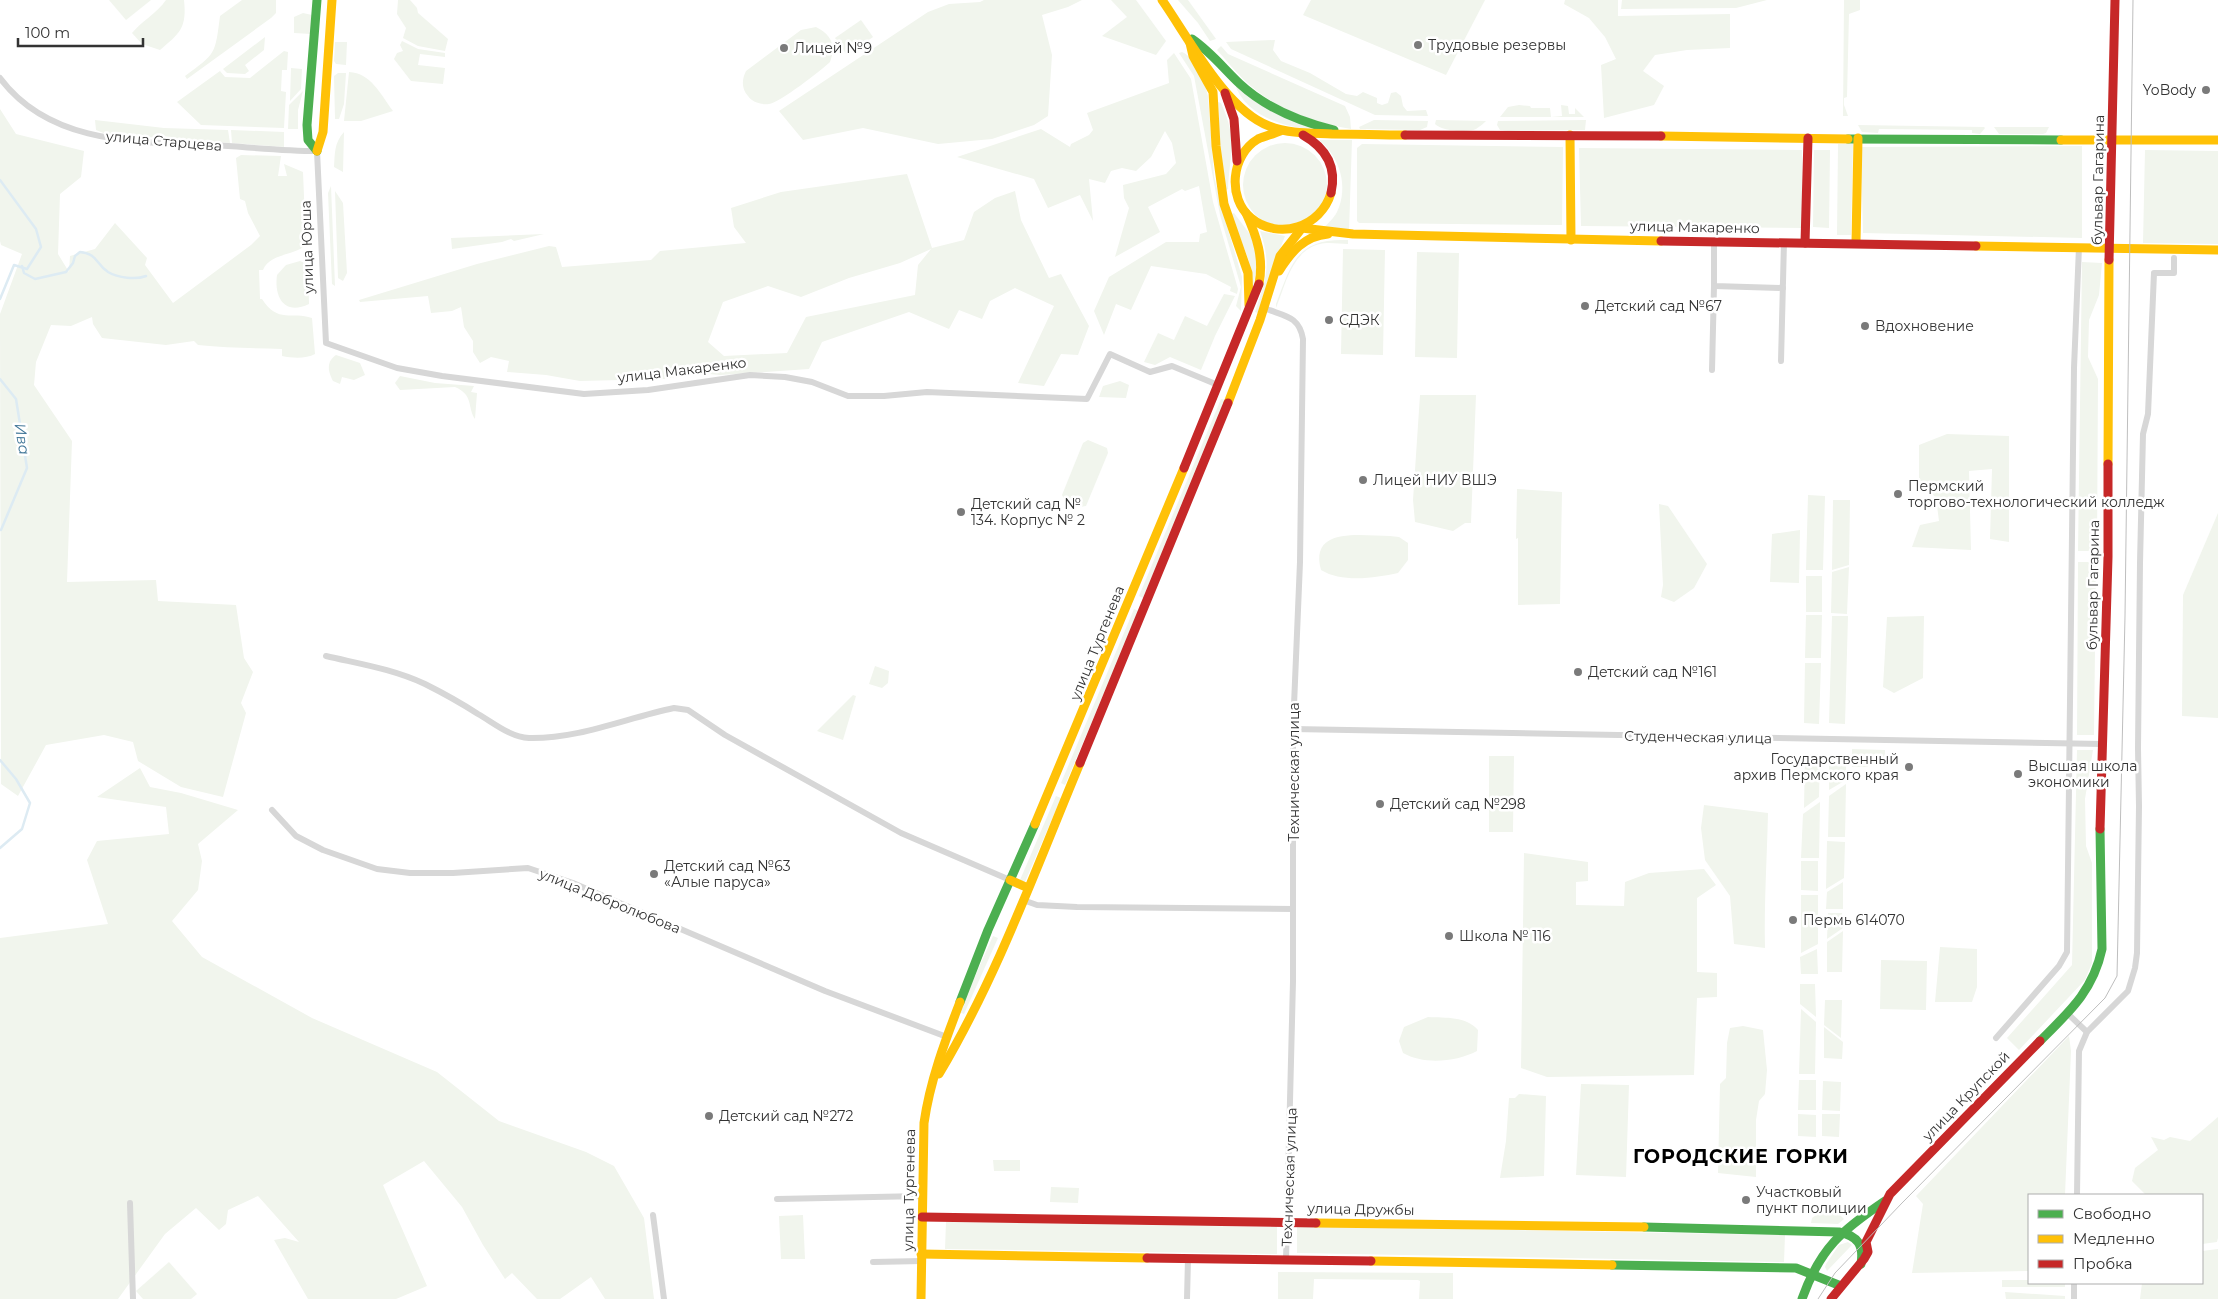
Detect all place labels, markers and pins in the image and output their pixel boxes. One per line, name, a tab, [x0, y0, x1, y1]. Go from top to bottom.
place label: Трудовые резервы	[1428, 36, 1566, 54]
place label: Лицей №9	[794, 39, 872, 57]
marker: Трудовые резервы	[1412, 39, 1424, 51]
marker: Лицей №9	[778, 42, 790, 54]
place label: YoBody	[2143, 81, 2196, 99]
marker: YoBody	[2200, 84, 2212, 96]
place label: Детский сад №67	[1595, 297, 1722, 315]
marker: Детский сад №67	[1579, 300, 1591, 312]
place label: СДЭК	[1339, 311, 1380, 329]
marker: СДЭК	[1323, 314, 1335, 326]
place label: Вдохновение	[1875, 317, 1974, 335]
marker: Вдохновение	[1859, 320, 1871, 332]
place label: Лицей НИУ ВШЭ	[1373, 471, 1497, 489]
marker: Лицей НИУ ВШЭ	[1357, 474, 1369, 486]
place label: Пермский торгово-технологический колледж	[1908, 477, 2165, 511]
marker: Пермский торгово-технологический колледж	[1892, 488, 1904, 500]
place label: Детский сад № 134. Корпус № 2	[971, 495, 1085, 529]
marker: Детский сад № 134. Корпус № 2	[955, 506, 967, 518]
place label: Детский сад №161	[1588, 663, 1717, 681]
marker: Детский сад №161	[1572, 666, 1584, 678]
place label: Государственный архив Пермского края	[1734, 750, 1899, 784]
place label: Высшая школа экономики	[2028, 757, 2137, 791]
marker: Государственный архив Пермского края	[1903, 761, 1915, 773]
marker: Высшая школа экономики	[2012, 768, 2024, 780]
place label: Детский сад №298	[1390, 795, 1526, 813]
marker: Детский сад №298	[1374, 798, 1386, 810]
place label: Детский сад №63 «Алые паруса»	[664, 857, 791, 891]
marker: Детский сад №63 «Алые паруса»	[648, 868, 660, 880]
place label: Пермь 614070	[1803, 911, 1905, 929]
marker: Пермь 614070	[1787, 914, 1799, 926]
place label: Школа № 116	[1459, 927, 1551, 945]
marker: Школа № 116	[1443, 930, 1455, 942]
place label: Детский сад №272	[719, 1107, 854, 1125]
marker: Детский сад №272	[703, 1110, 715, 1122]
place label: Участковый пункт полиции	[1756, 1183, 1867, 1217]
marker: Участковый пункт полиции	[1740, 1194, 1752, 1206]

